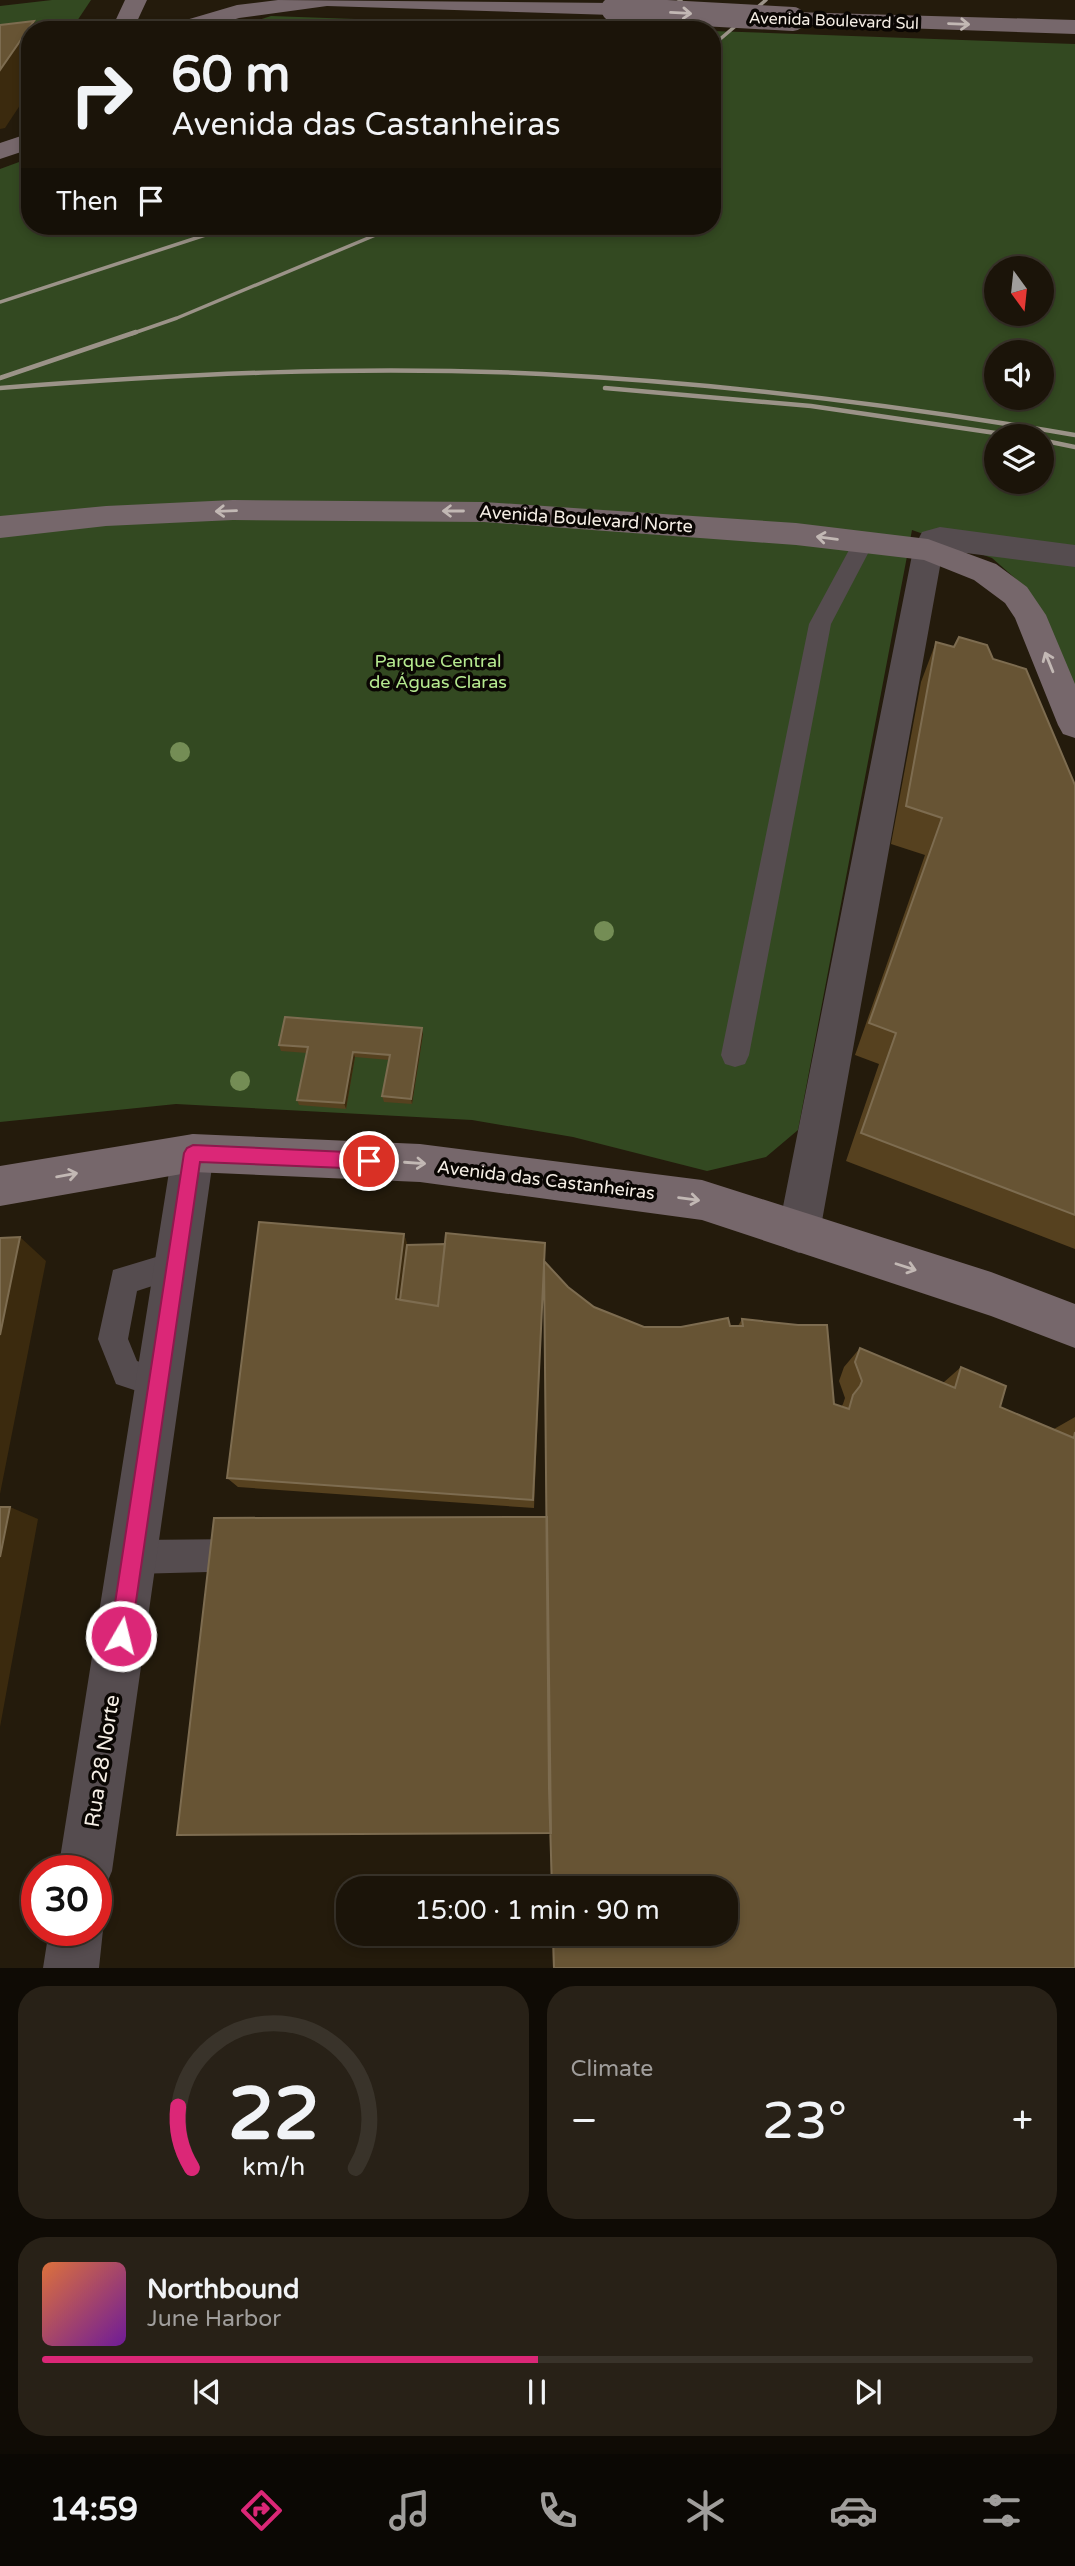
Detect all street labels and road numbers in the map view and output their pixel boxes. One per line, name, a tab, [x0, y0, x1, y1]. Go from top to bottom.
street label: Avenida Boulevard Sul	[749, 8, 919, 34]
street label: Avenida Boulevard Norte	[478, 501, 694, 537]
street label: Avenida das Castanheiras	[436, 1156, 656, 1204]
street label: Rua 28 Norte	[80, 1693, 125, 1829]

